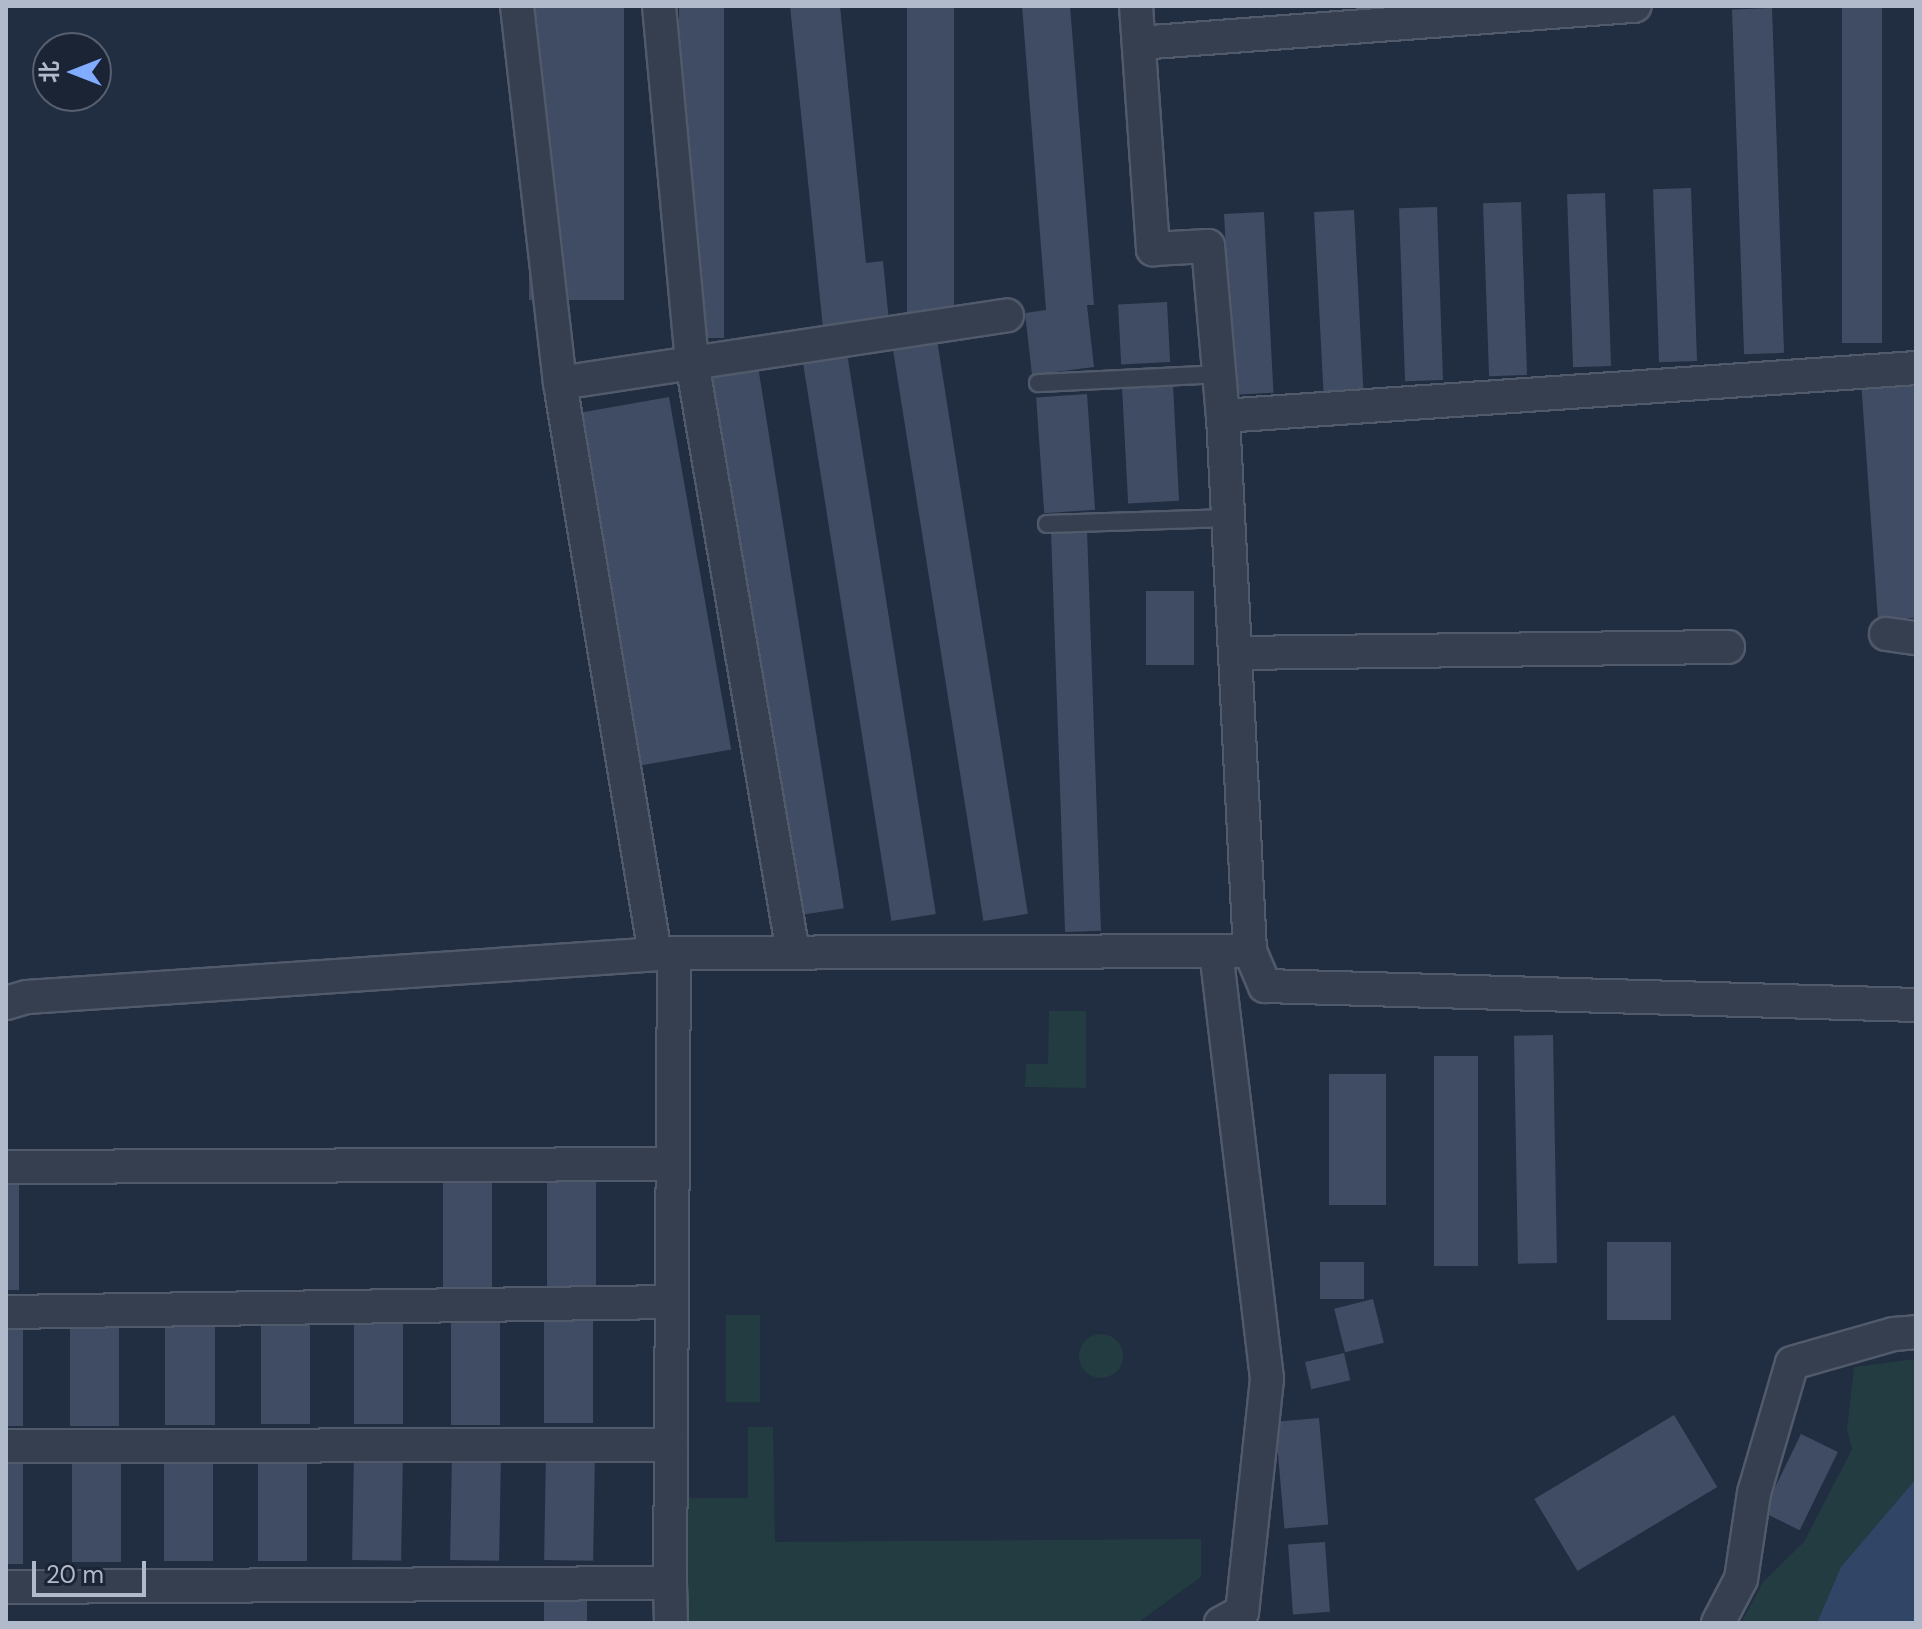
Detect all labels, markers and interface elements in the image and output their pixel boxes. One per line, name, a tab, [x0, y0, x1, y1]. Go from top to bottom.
north arrow	[32, 32, 112, 112]
text: 北	[35, 61, 64, 83]
scale bar	[36, 1545, 150, 1595]
text: 20 m	[46, 1559, 104, 1590]

